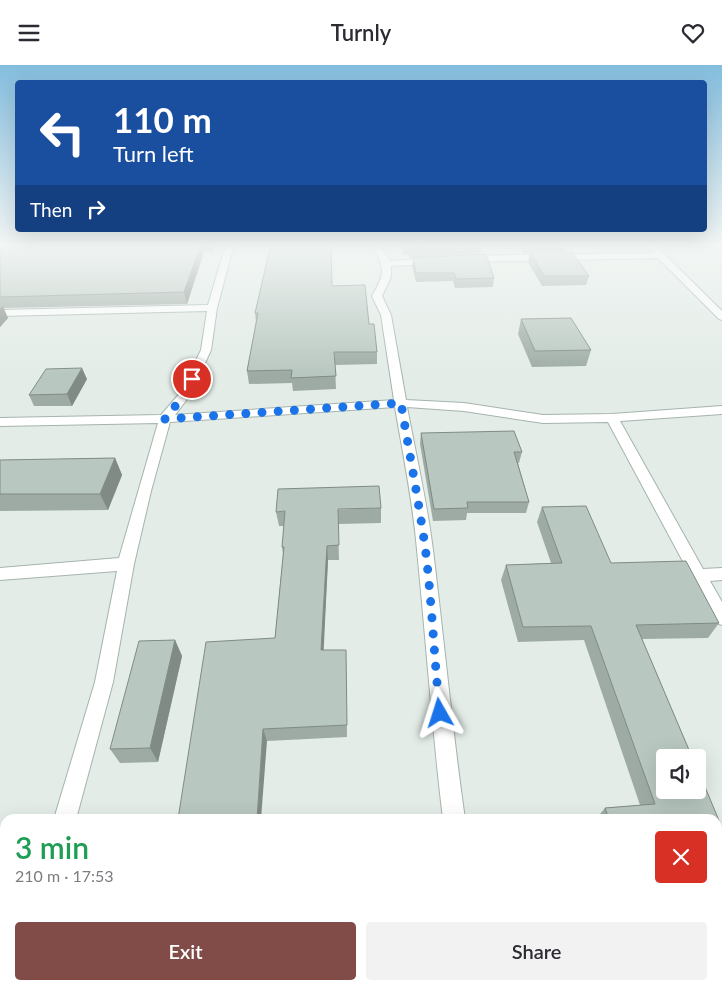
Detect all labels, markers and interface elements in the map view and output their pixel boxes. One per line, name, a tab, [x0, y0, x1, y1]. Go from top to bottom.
icon: menu	[15, 19, 43, 47]
text: Turnly	[331, 19, 391, 46]
icon: heart	[679, 19, 707, 47]
text: 110 m	[113, 98, 212, 140]
icon: left	[30, 100, 95, 165]
text: Turn left	[113, 140, 194, 167]
icon: right	[82, 195, 110, 223]
text: Then	[30, 198, 72, 221]
pin	[171, 358, 213, 400]
icon: arrive	[178, 365, 206, 393]
position arrow	[413, 686, 465, 738]
map controls	[656, 749, 706, 799]
button: sound	[656, 749, 706, 799]
text: 3 min	[15, 829, 89, 865]
button: close	[655, 831, 707, 883]
text: 210 m · 17:53	[15, 866, 114, 885]
button: Exit	[15, 922, 356, 980]
button: Share	[366, 922, 707, 980]

